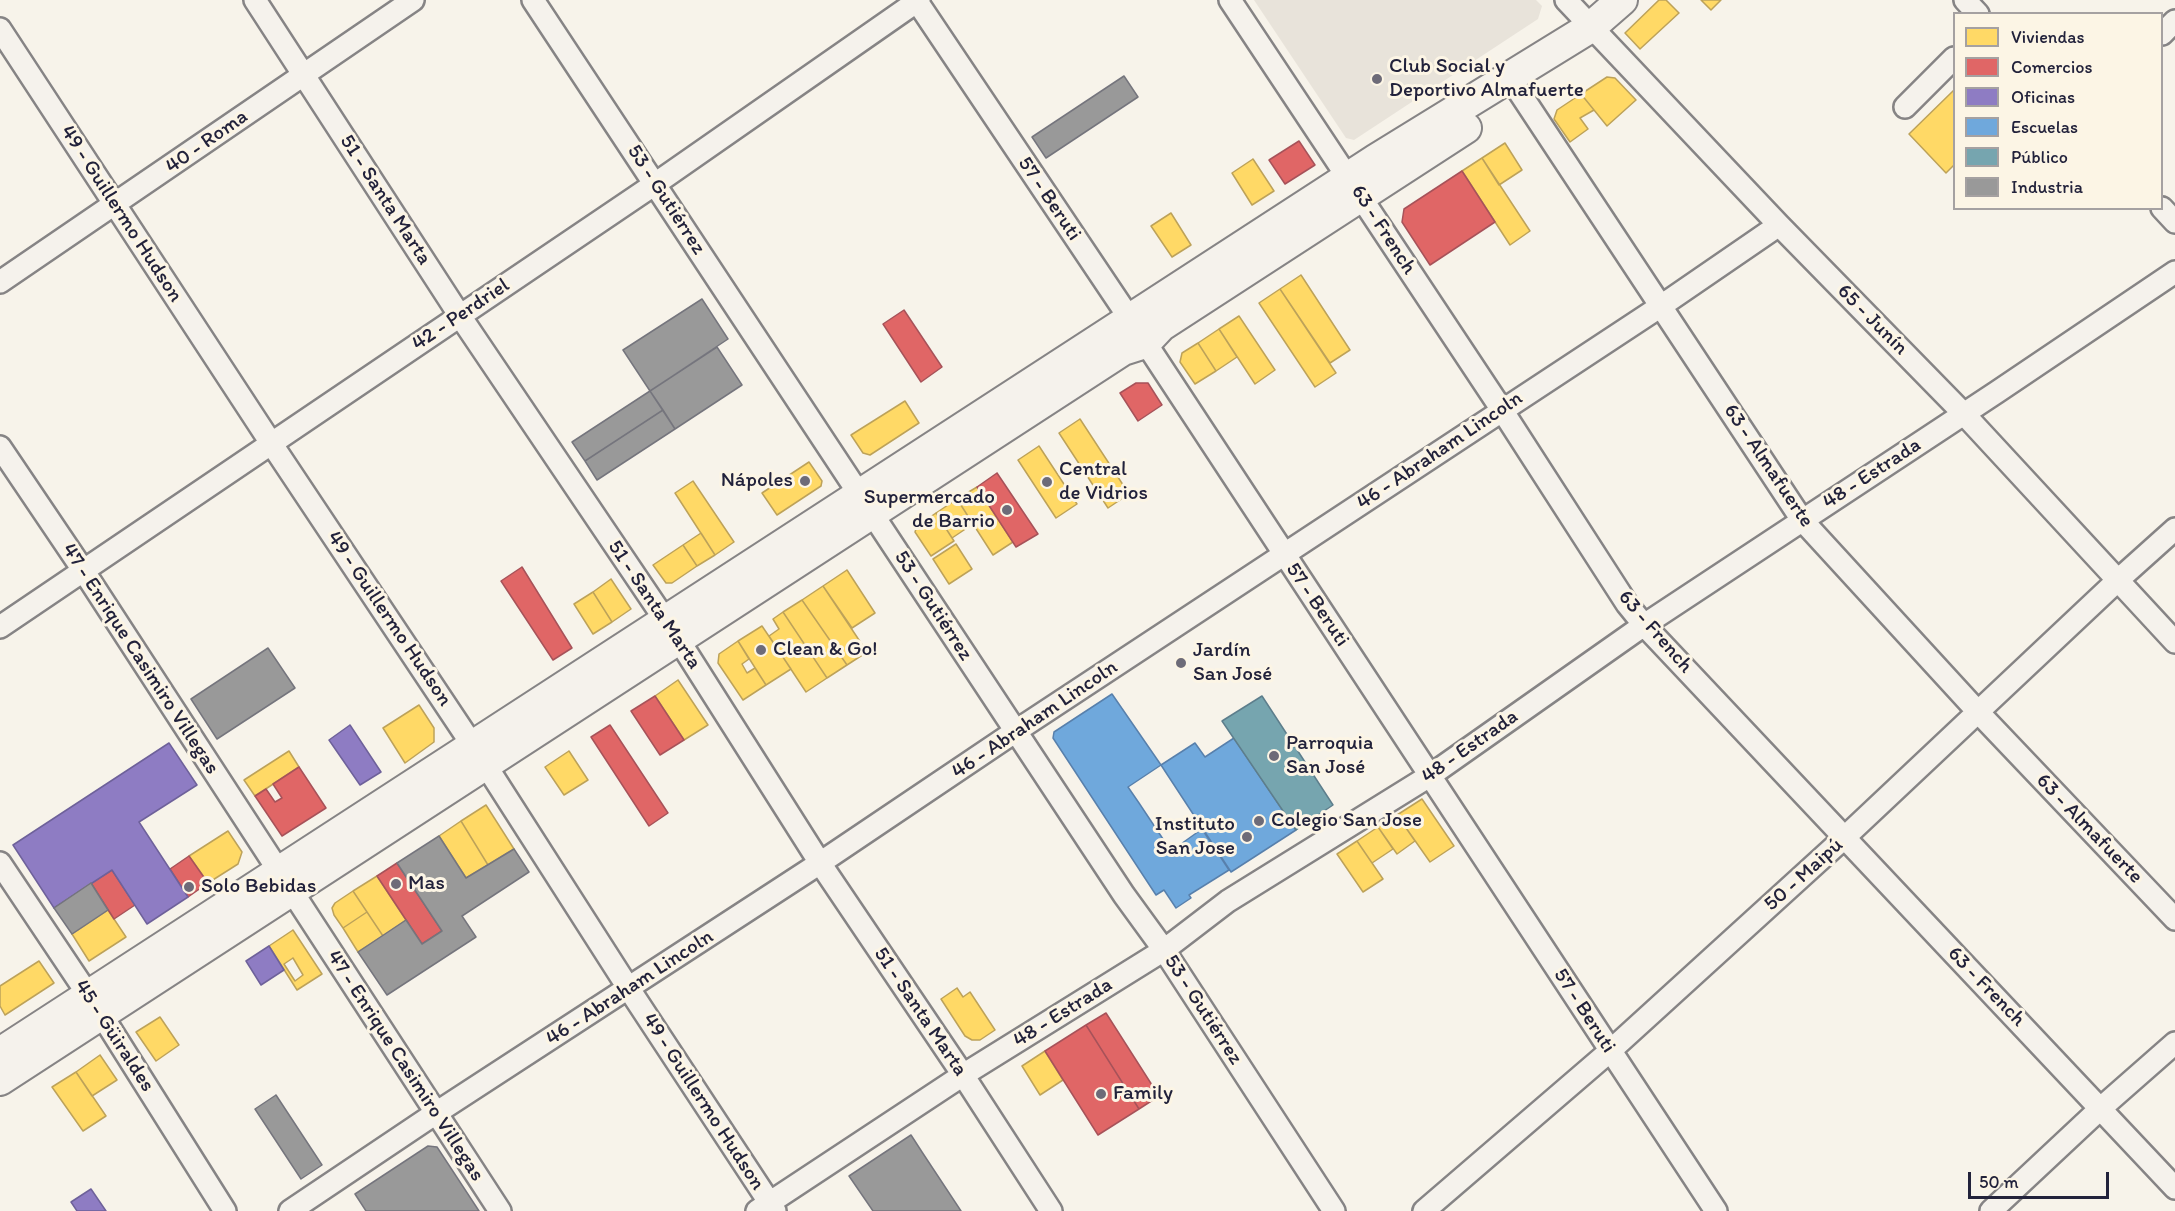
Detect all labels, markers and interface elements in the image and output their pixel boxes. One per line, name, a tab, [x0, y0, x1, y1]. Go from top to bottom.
legend	[1953, 12, 2163, 210]
text: Viviendas	[2011, 26, 2085, 48]
place label: Club Social y Deportivo Almafuerte	[1389, 54, 1584, 104]
text: Comercios	[2011, 56, 2093, 78]
marker: Club Social y Deportivo Almafuerte	[1370, 72, 1384, 86]
text: Oficinas	[2011, 86, 2075, 108]
street label: 40 - Roma	[161, 105, 253, 179]
text: Escuelas	[2011, 116, 2078, 138]
street label: 49 - Guillermo Hudson	[54, 121, 188, 307]
street label: 51 - Santa Marta	[334, 130, 436, 270]
street label: 53 - Gutiérrez	[621, 140, 711, 260]
text: Público	[2011, 146, 2068, 168]
street label: 57 - Beruti	[1012, 152, 1086, 246]
text: Industria	[2011, 176, 2083, 198]
street label: 63 - French	[1345, 180, 1421, 280]
street label: 42 - Perdriel	[407, 273, 515, 357]
street label: 65 - Junín	[1831, 279, 1913, 361]
street label: 46 - Abraham Lincoln	[1352, 386, 1528, 516]
street label: 63 - Almafuerte	[1717, 400, 1819, 532]
street label: 48 - Estrada	[1818, 433, 1926, 515]
place label: Central de Vidrios	[1059, 457, 1148, 507]
place label: Nápoles	[721, 468, 793, 494]
marker: Nápoles	[798, 474, 812, 488]
marker: Central de Vidrios	[1040, 475, 1054, 489]
place label: Supermercado de Barrio	[864, 485, 995, 535]
marker: Supermercado de Barrio	[1000, 503, 1014, 517]
street label: 49 - Guillermo Hudson	[321, 527, 457, 711]
street label: 51 - Santa Marta	[602, 536, 706, 674]
street label: 47 - Enrique Casimiro Villegas	[56, 539, 224, 779]
street label: 53 - Gutiérrez	[888, 546, 978, 666]
street label: 57 - Beruti	[1280, 558, 1354, 652]
street label: 63 - French	[1612, 585, 1698, 679]
place label: Clean & Go!	[773, 637, 878, 663]
place label: Jardín San José	[1193, 638, 1272, 688]
marker: Clean & Go!	[754, 643, 768, 657]
street label: 46 - Abraham Lincoln	[947, 655, 1123, 785]
marker: Jardín San José	[1174, 656, 1188, 670]
street label: 48 - Estrada	[1417, 705, 1523, 789]
place label: Parroquia San José	[1286, 731, 1373, 781]
marker: Parroquia San José	[1267, 749, 1281, 763]
street label: 63 - Almafuerte	[2030, 769, 2148, 889]
place label: Colegio San Jose	[1271, 808, 1422, 834]
place label: Instituto San Jose	[1155, 812, 1235, 862]
marker: Colegio San Jose	[1252, 814, 1266, 828]
marker: Instituto San Jose	[1240, 830, 1254, 844]
street label: 50 - Maipú	[1759, 833, 1849, 917]
place label: Mas	[408, 871, 445, 897]
place label: Solo Bebidas	[201, 874, 316, 900]
marker: Mas	[389, 877, 403, 891]
marker: Solo Bebidas	[182, 880, 196, 894]
street label: 46 - Abraham Lincoln	[542, 924, 718, 1052]
street label: 63 - French	[1942, 942, 2030, 1032]
street label: 51 - Santa Marta	[868, 943, 972, 1081]
street label: 47 - Enrique Casimiro Villegas	[321, 946, 489, 1186]
street label: 53 - Gutiérrez	[1158, 950, 1248, 1070]
street label: 57 - Beruti	[1547, 964, 1621, 1058]
street label: 48 - Estrada	[1009, 973, 1117, 1053]
street label: 45 - Güiraldes	[68, 975, 160, 1097]
street label: 49 - Guillermo Hudson	[636, 1009, 770, 1195]
place label: Family	[1113, 1081, 1173, 1107]
marker: Family	[1094, 1087, 1108, 1101]
scale bar	[1971, 1160, 2112, 1198]
text: 50 m	[1979, 1171, 2019, 1193]

